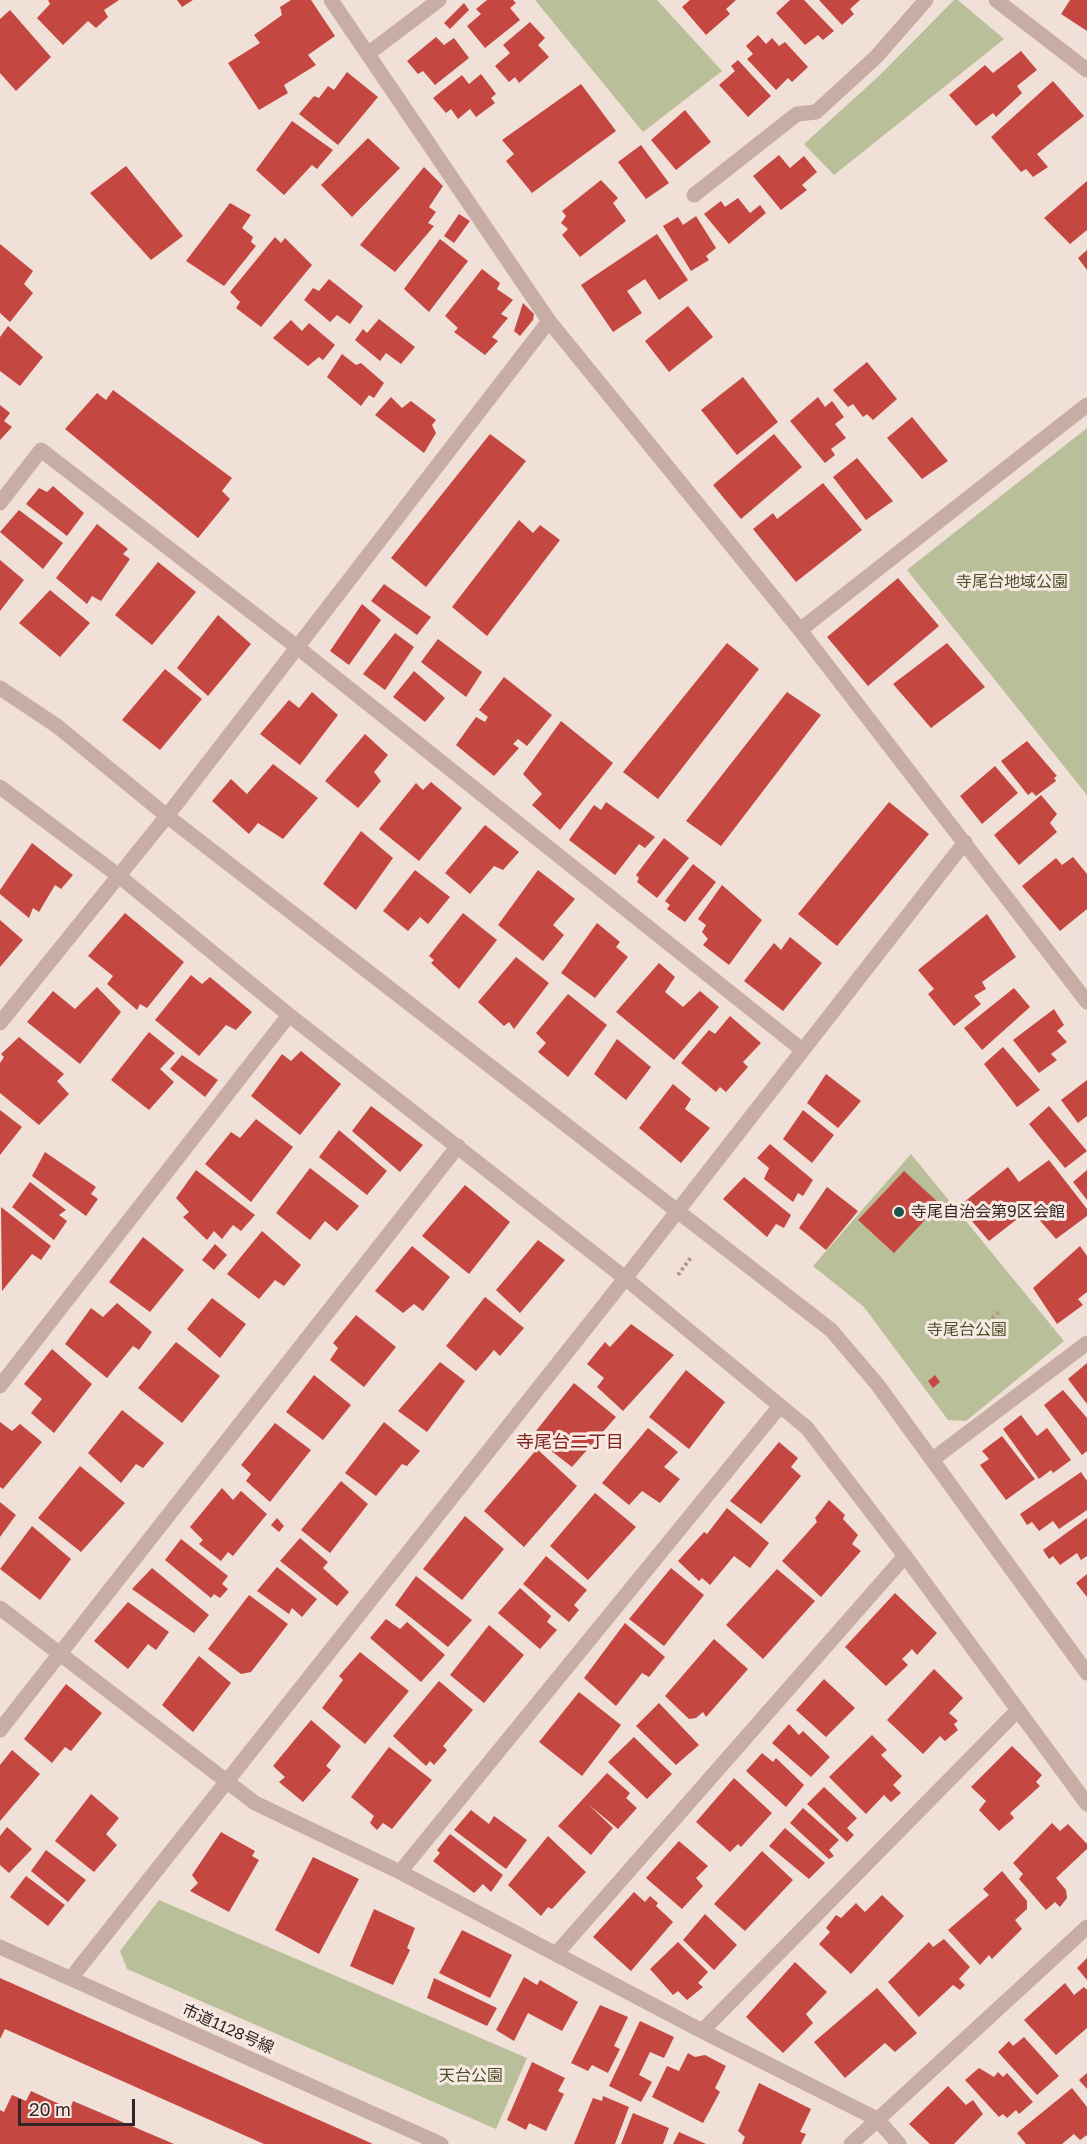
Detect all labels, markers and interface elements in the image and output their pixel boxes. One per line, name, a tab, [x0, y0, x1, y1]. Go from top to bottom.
park label: 寺尾台地域公園	[956, 572, 1068, 592]
place label: 寺尾自治会第9区会館	[911, 1202, 1065, 1222]
marker: 寺尾自治会第9区会館	[892, 1205, 906, 1219]
park label: 寺尾台公園	[927, 1320, 1007, 1340]
district label: 寺尾台二丁目	[516, 1431, 624, 1453]
street label: 市道1128号線	[179, 2000, 277, 2058]
park label: 天台公園	[439, 2066, 503, 2086]
scale bar	[21, 2087, 138, 2125]
text: 20 m	[29, 2098, 71, 2120]

